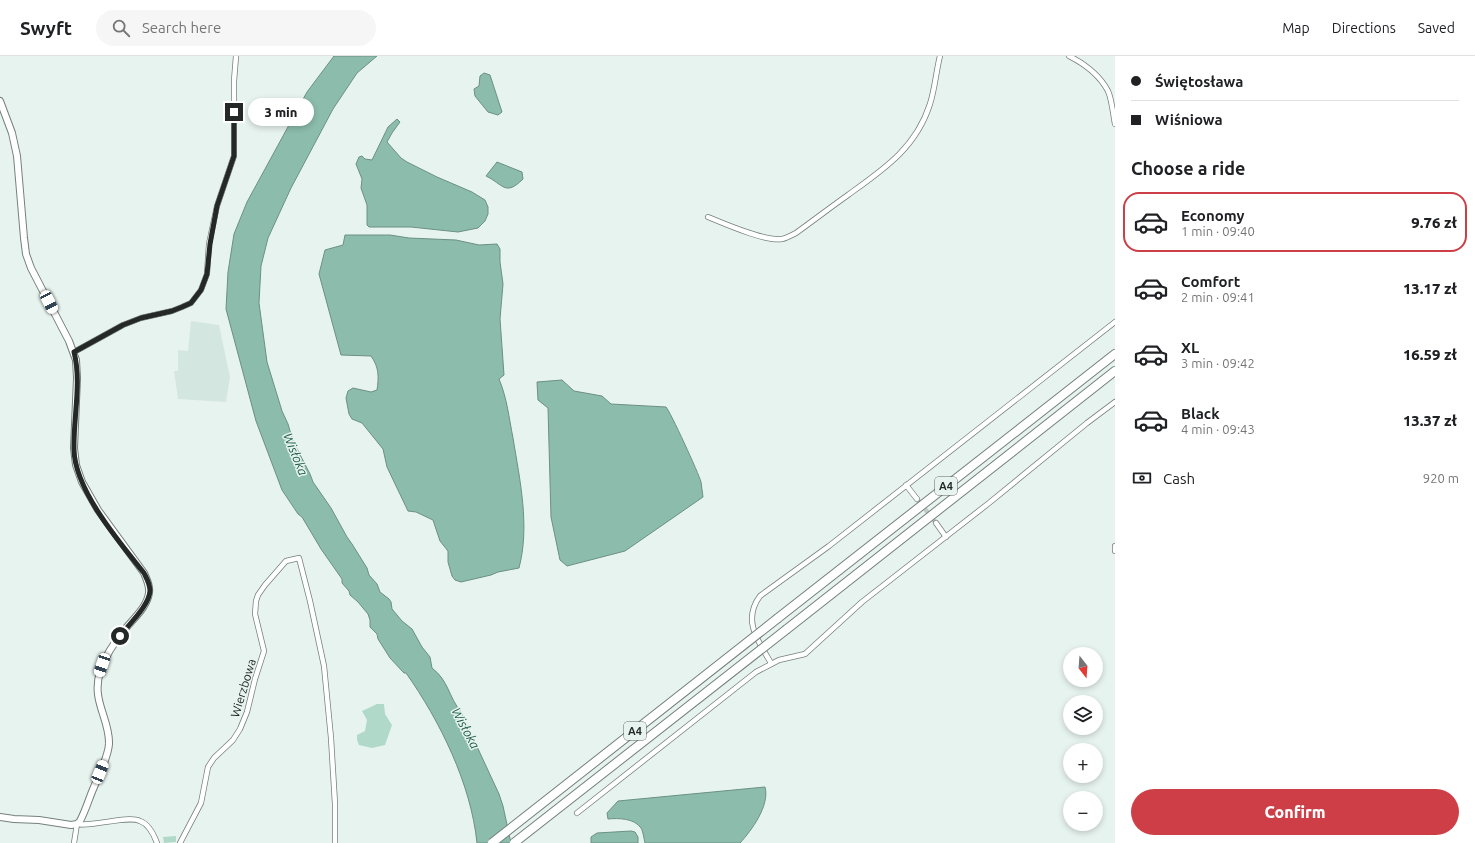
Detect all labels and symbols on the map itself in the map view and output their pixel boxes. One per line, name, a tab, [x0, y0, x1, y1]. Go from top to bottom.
callout: 3 min	[248, 98, 314, 126]
route end	[225, 103, 243, 121]
car	[38, 289, 60, 315]
water label: Wisłoka	[281, 431, 311, 477]
road number: A4	[935, 477, 957, 495]
route start	[111, 627, 129, 645]
north arrow	[1063, 647, 1103, 687]
car	[92, 652, 112, 678]
street label: Wierzbowa	[228, 657, 258, 719]
water label: Wisłoka	[449, 705, 483, 751]
road number: A4	[624, 722, 646, 740]
car	[90, 759, 110, 785]

